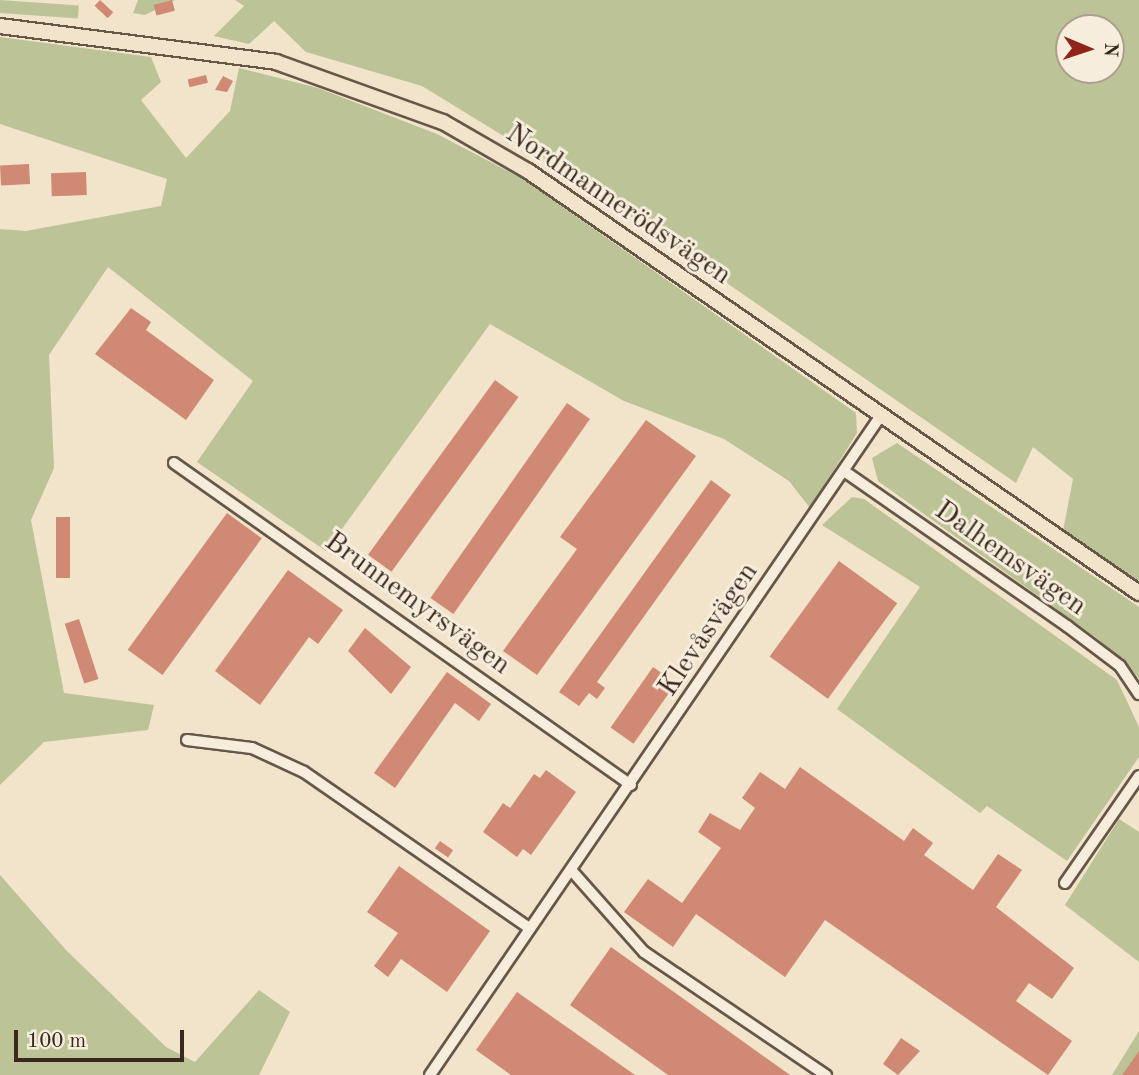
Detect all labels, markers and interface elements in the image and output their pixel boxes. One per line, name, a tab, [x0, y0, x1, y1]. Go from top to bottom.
north arrow	[1055, 14, 1125, 84]
text: N	[1100, 42, 1119, 57]
street label: Nordmannerödsvägen	[499, 117, 737, 293]
street label: Dalhemsvägen	[928, 494, 1092, 624]
street label: Brunnemyrsvägen	[318, 525, 516, 683]
street label: Klevåsvägen	[652, 557, 766, 703]
scale bar	[18, 1016, 187, 1060]
text: 100 m	[27, 1031, 86, 1052]

